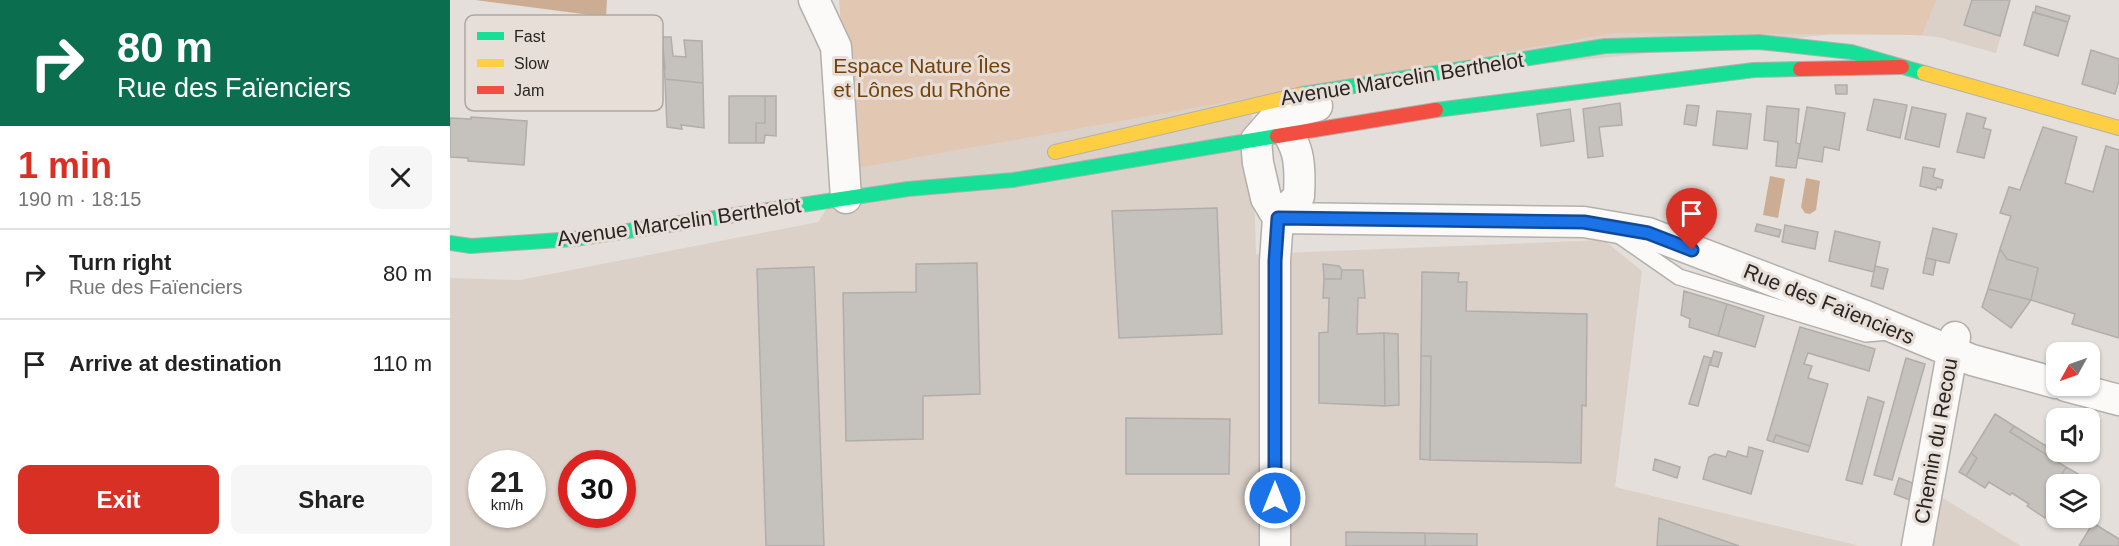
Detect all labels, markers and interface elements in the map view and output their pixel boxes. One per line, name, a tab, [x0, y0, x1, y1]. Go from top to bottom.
legend	[465, 15, 663, 111]
icon: right	[18, 24, 96, 102]
text: 80 m	[117, 24, 213, 71]
text: Fast	[514, 28, 546, 45]
street label: Avenue Marcelin Berthelot	[1279, 48, 1525, 109]
park label: Espace Nature Îles et Lônes du Rhône	[833, 54, 1011, 101]
text: Slow	[514, 55, 549, 72]
text: Rue des Faïenciers	[117, 73, 351, 103]
text: Jam	[514, 82, 544, 99]
text: 1 min	[18, 145, 112, 186]
button: close	[369, 146, 432, 209]
text: 190 m · 18:15	[18, 188, 141, 210]
pin	[1666, 188, 1717, 250]
street label: Avenue Marcelin Berthelot	[556, 193, 802, 250]
icon: arrive	[1675, 197, 1708, 230]
text: Turn right	[69, 250, 171, 275]
icon: right	[18, 258, 51, 291]
street label: Rue des Faïenciers	[1740, 259, 1918, 348]
text: 80 m	[383, 261, 432, 286]
text: Rue des Faïenciers	[69, 276, 242, 298]
north arrow	[2046, 342, 2100, 396]
map controls	[2046, 342, 2100, 528]
icon: arrive	[18, 348, 51, 381]
text: Arrive at destination	[69, 351, 282, 376]
text: 110 m	[372, 351, 432, 376]
street label: Chemin du Recou	[1910, 356, 1961, 526]
button: sound	[2046, 408, 2100, 462]
speed limit sign: 30	[558, 450, 636, 528]
button: Exit	[18, 465, 219, 534]
button: Share	[231, 465, 432, 534]
text: 21	[490, 465, 524, 498]
position arrow	[1243, 466, 1307, 530]
button: layers	[2046, 474, 2100, 528]
text: km/h	[491, 496, 523, 513]

